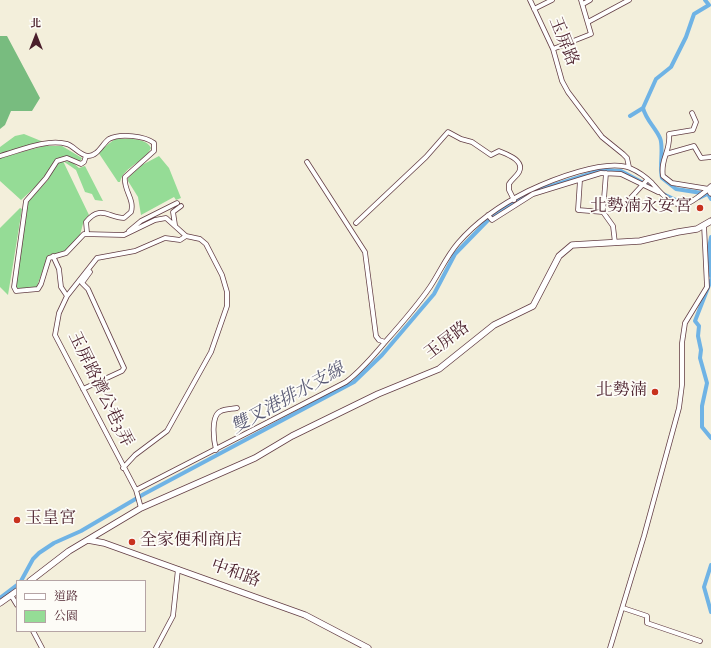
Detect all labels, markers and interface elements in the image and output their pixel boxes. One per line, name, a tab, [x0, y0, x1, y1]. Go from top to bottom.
street label: 玉屏路	[543, 15, 581, 69]
north arrow	[16, 16, 56, 56]
text: 北	[31, 16, 42, 32]
place label: 北勢湳永安宮	[590, 198, 692, 218]
marker: 北勢湳永安宮	[695, 203, 705, 213]
street label: 玉屏路	[421, 319, 475, 365]
street label: 玉屏路濟公巷3弄	[62, 329, 136, 451]
water label: 雙叉港排水支線	[229, 360, 349, 440]
place label: 北勢湳	[596, 382, 647, 402]
marker: 北勢湳	[650, 387, 660, 397]
place label: 玉皇宮	[25, 510, 76, 530]
marker: 玉皇宮	[12, 515, 22, 525]
place label: 全家便利商店	[140, 532, 242, 552]
marker: 全家便利商店	[127, 537, 137, 547]
street label: 中和路	[208, 557, 262, 593]
legend	[16, 580, 146, 632]
text: 道路	[54, 588, 78, 606]
text: 公園	[54, 608, 78, 626]

